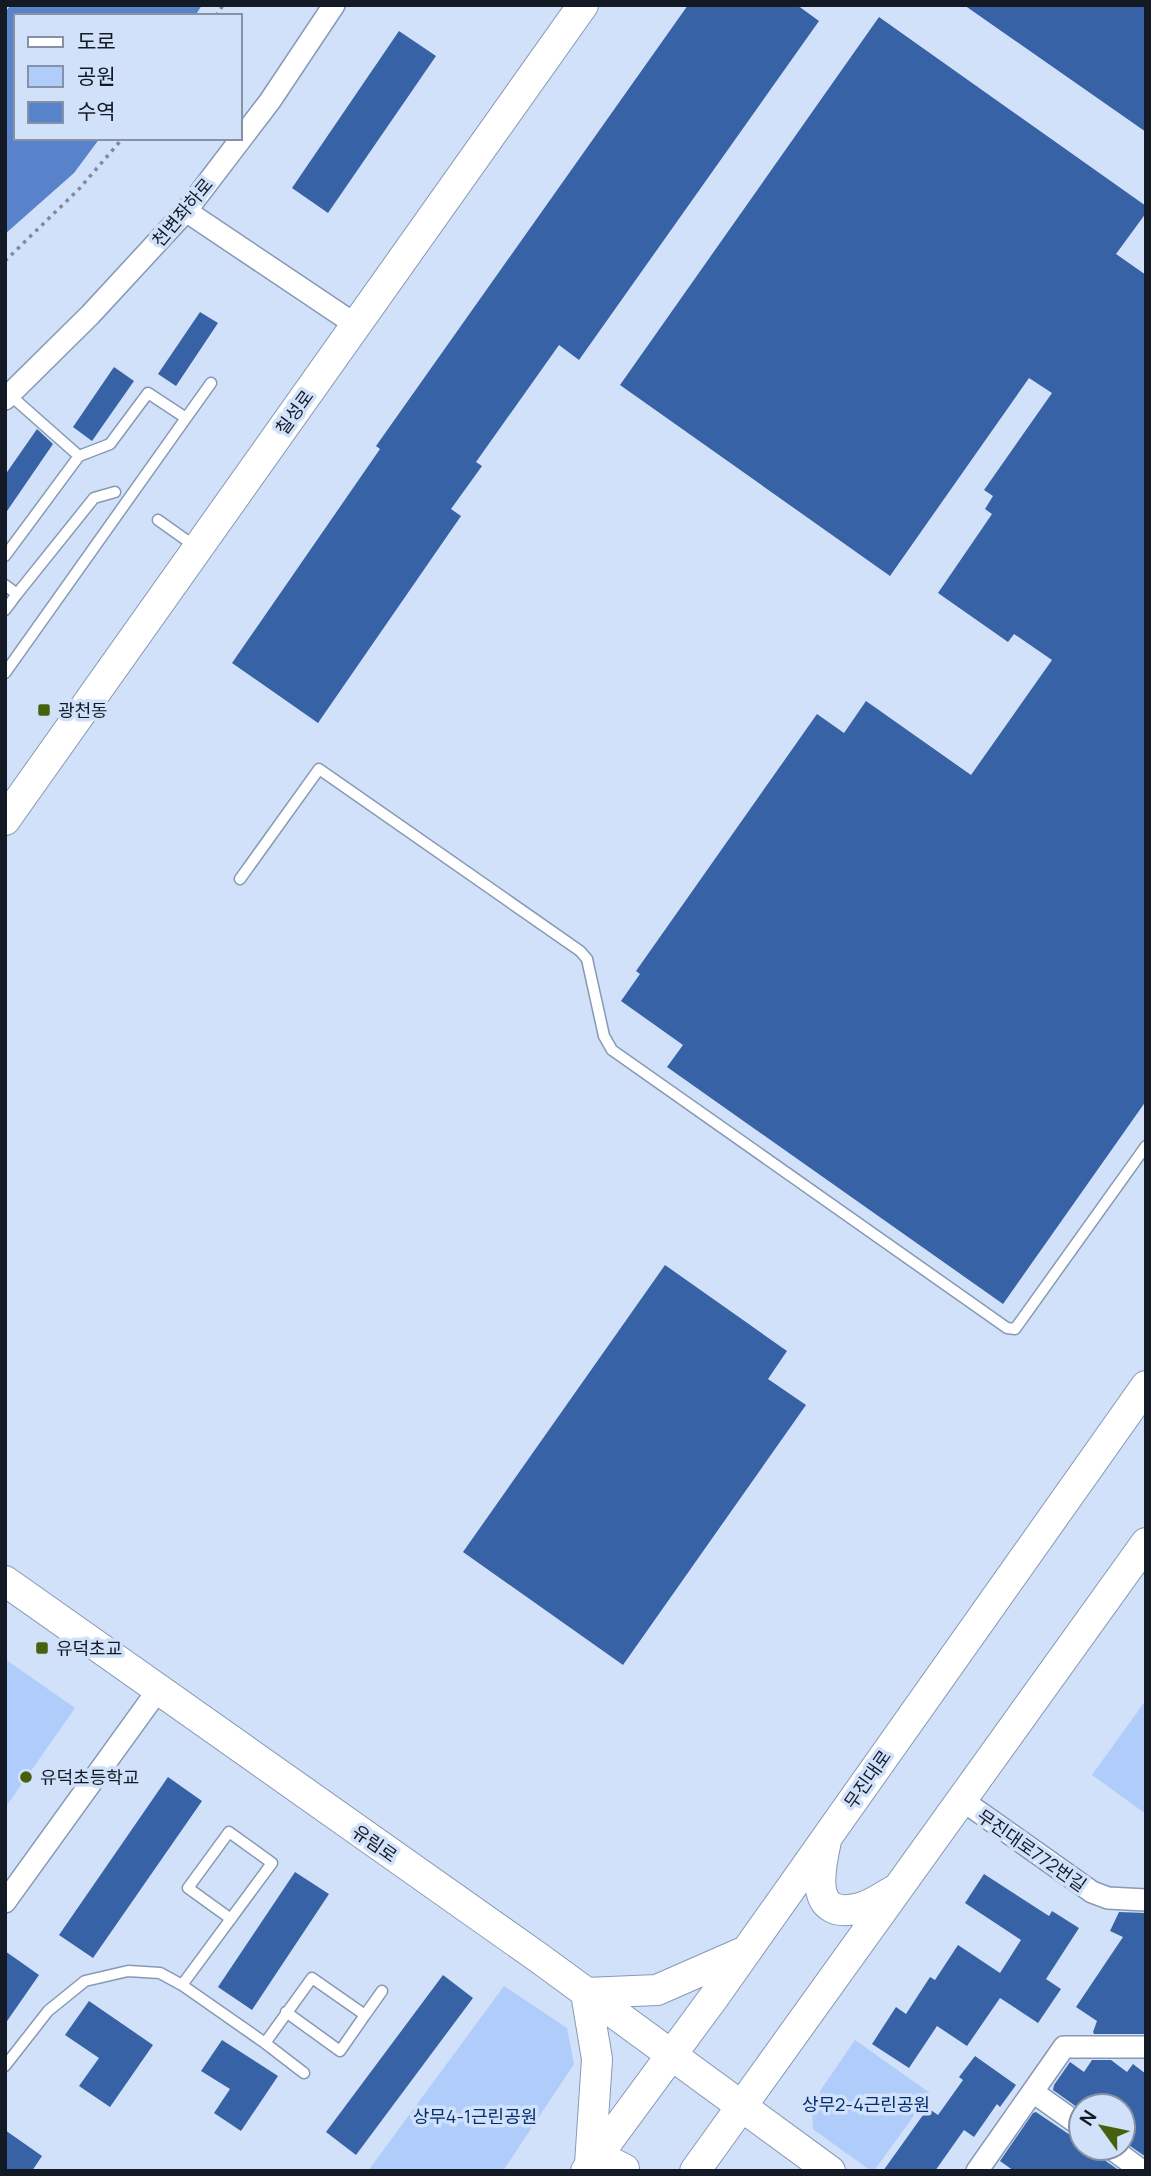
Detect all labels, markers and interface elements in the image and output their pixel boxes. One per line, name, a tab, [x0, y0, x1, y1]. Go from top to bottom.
legend	[14, 14, 242, 140]
text: 도로	[77, 27, 116, 55]
text: 공원	[77, 62, 116, 90]
text: 수역	[77, 97, 116, 125]
street label: 천변좌하로	[146, 173, 218, 251]
street label: 칠성로	[270, 385, 318, 439]
place label: 광천동	[58, 698, 108, 722]
marker: 광천동	[36, 702, 52, 718]
place label: 유덕초교	[56, 1636, 122, 1660]
marker: 유덕초교	[34, 1640, 50, 1656]
street label: 무진대로	[838, 1745, 896, 1813]
place label: 유덕초등학교	[40, 1765, 139, 1789]
marker: 유덕초등학교	[18, 1769, 34, 1785]
street label: 무진대로772번길	[973, 1803, 1091, 1897]
street label: 유림로	[348, 1819, 402, 1867]
park label: 상무2-4근린공원	[802, 2092, 930, 2116]
north arrow	[1067, 2092, 1137, 2162]
park label: 상무4-1근린공원	[413, 2104, 537, 2128]
text: N	[1073, 2105, 1102, 2131]

